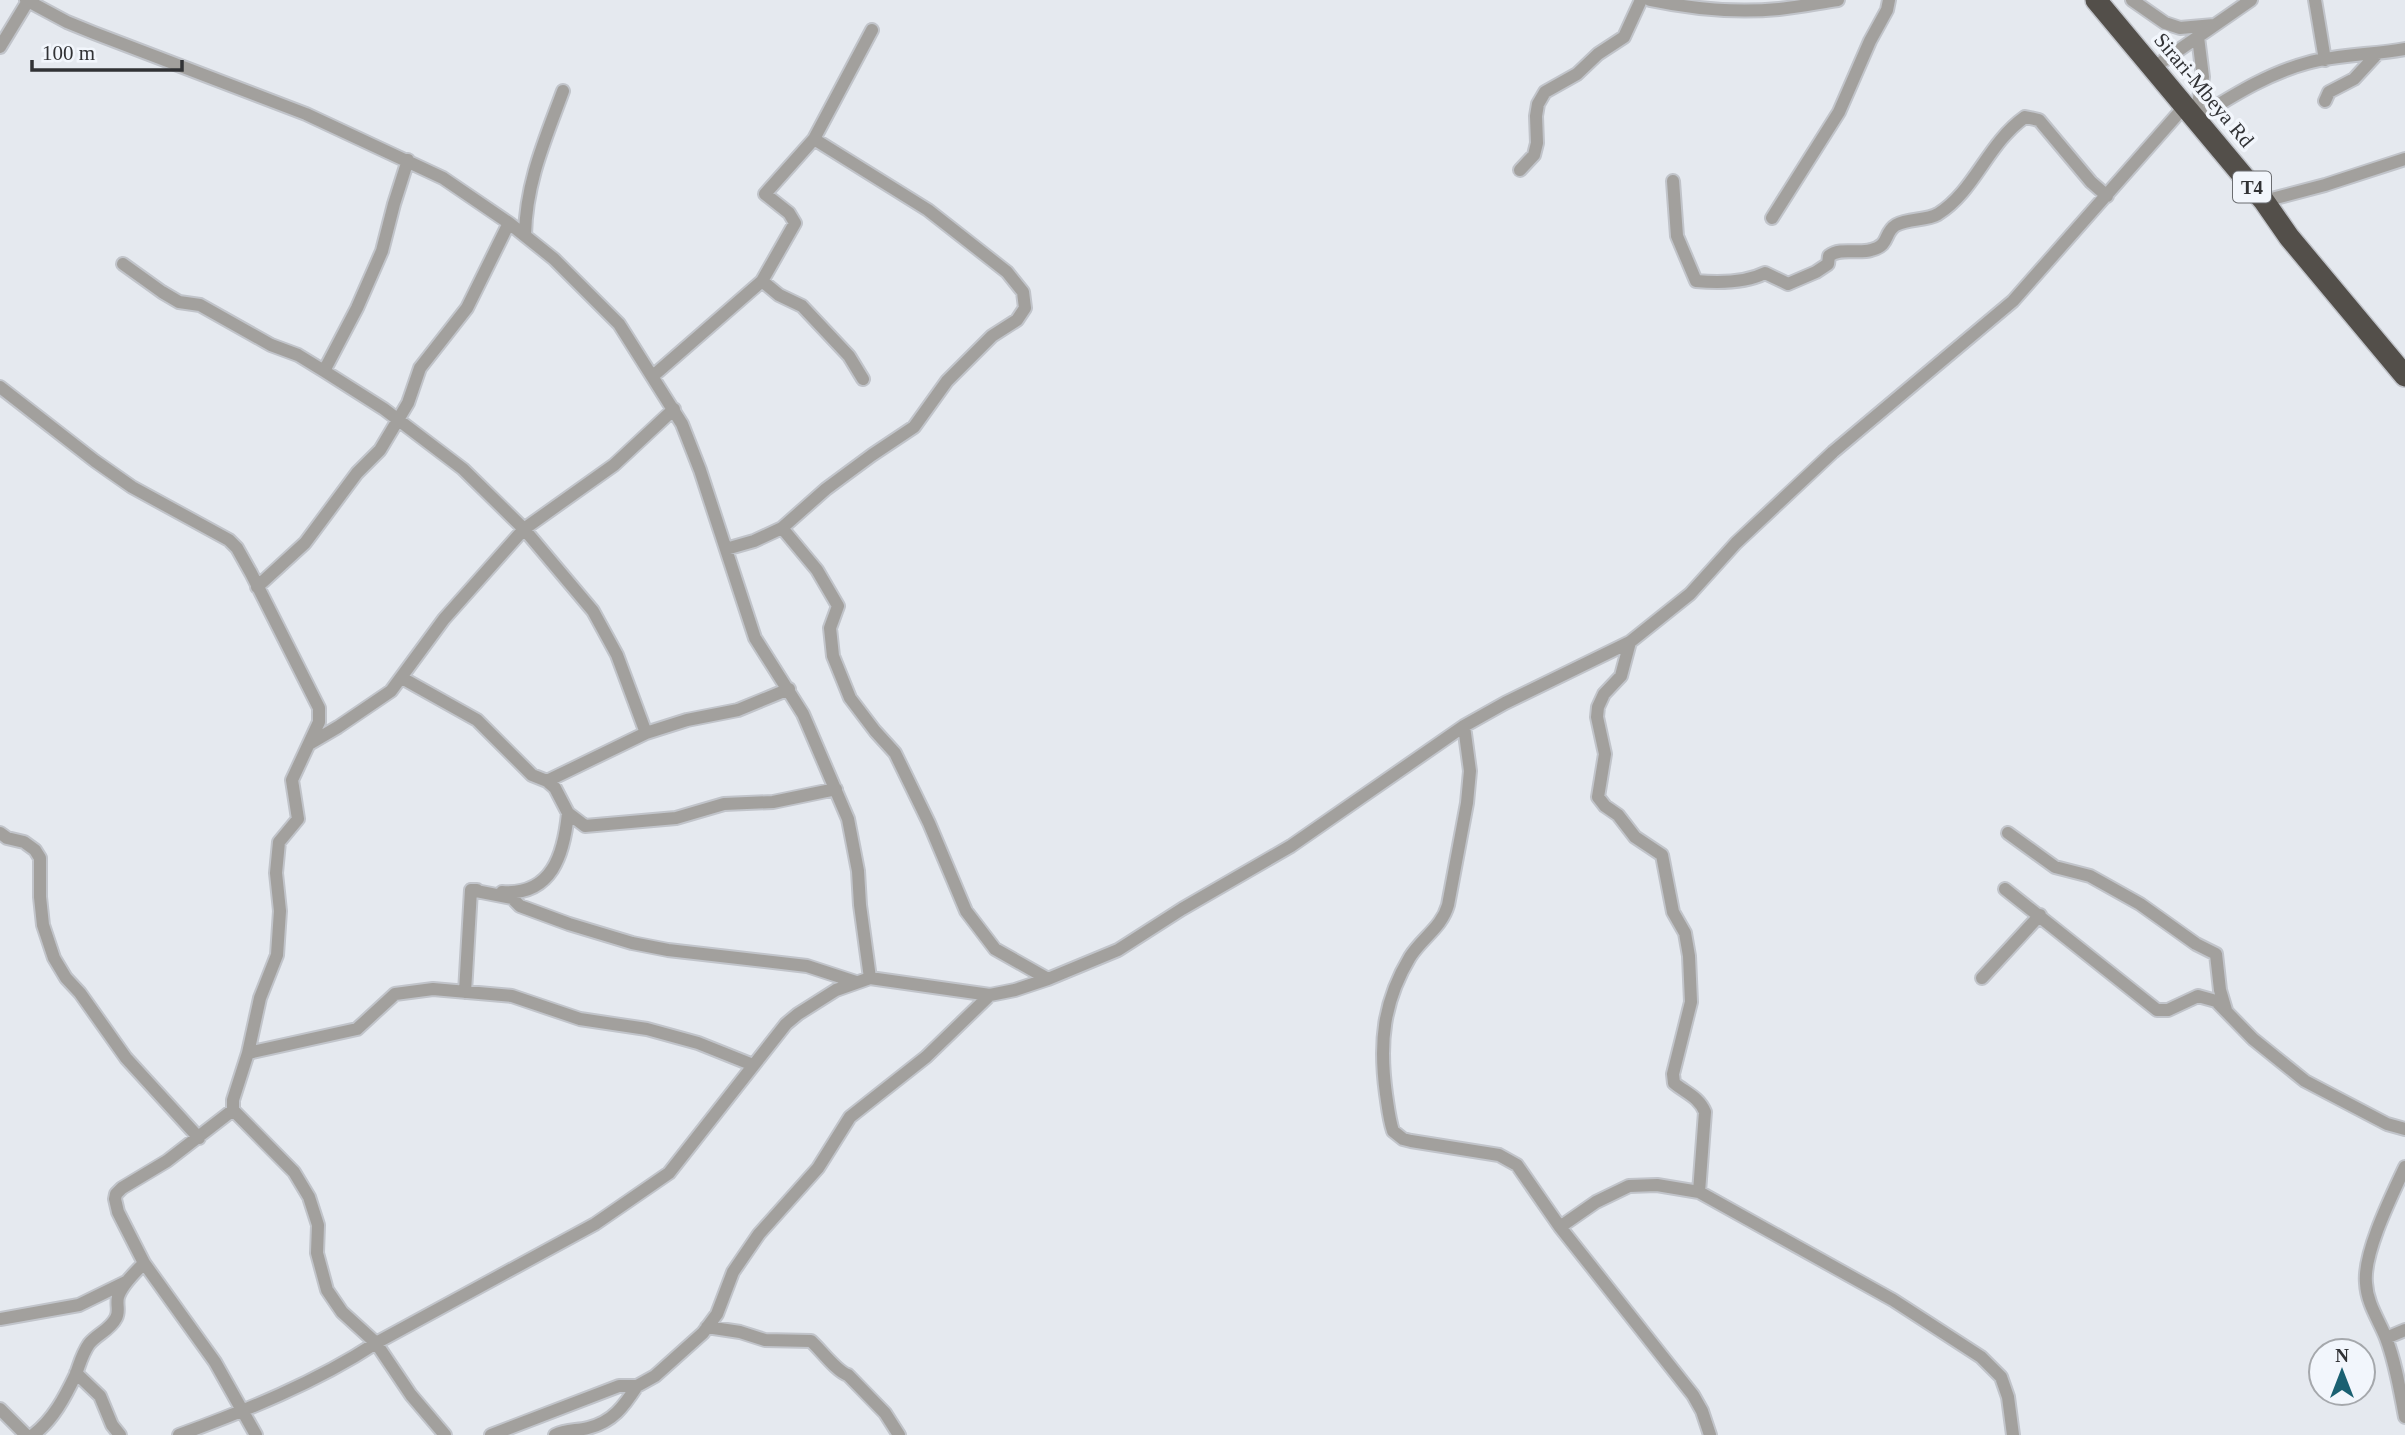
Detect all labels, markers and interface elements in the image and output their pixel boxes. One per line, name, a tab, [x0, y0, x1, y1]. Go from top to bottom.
scale bar	[32, 28, 182, 72]
street label: Sirari-Mbeya Rd	[2149, 28, 2259, 152]
text: 100 m	[42, 41, 95, 65]
road number: T4	[2233, 172, 2271, 202]
north arrow	[2307, 1337, 2377, 1407]
text: N	[2335, 1345, 2349, 1366]

